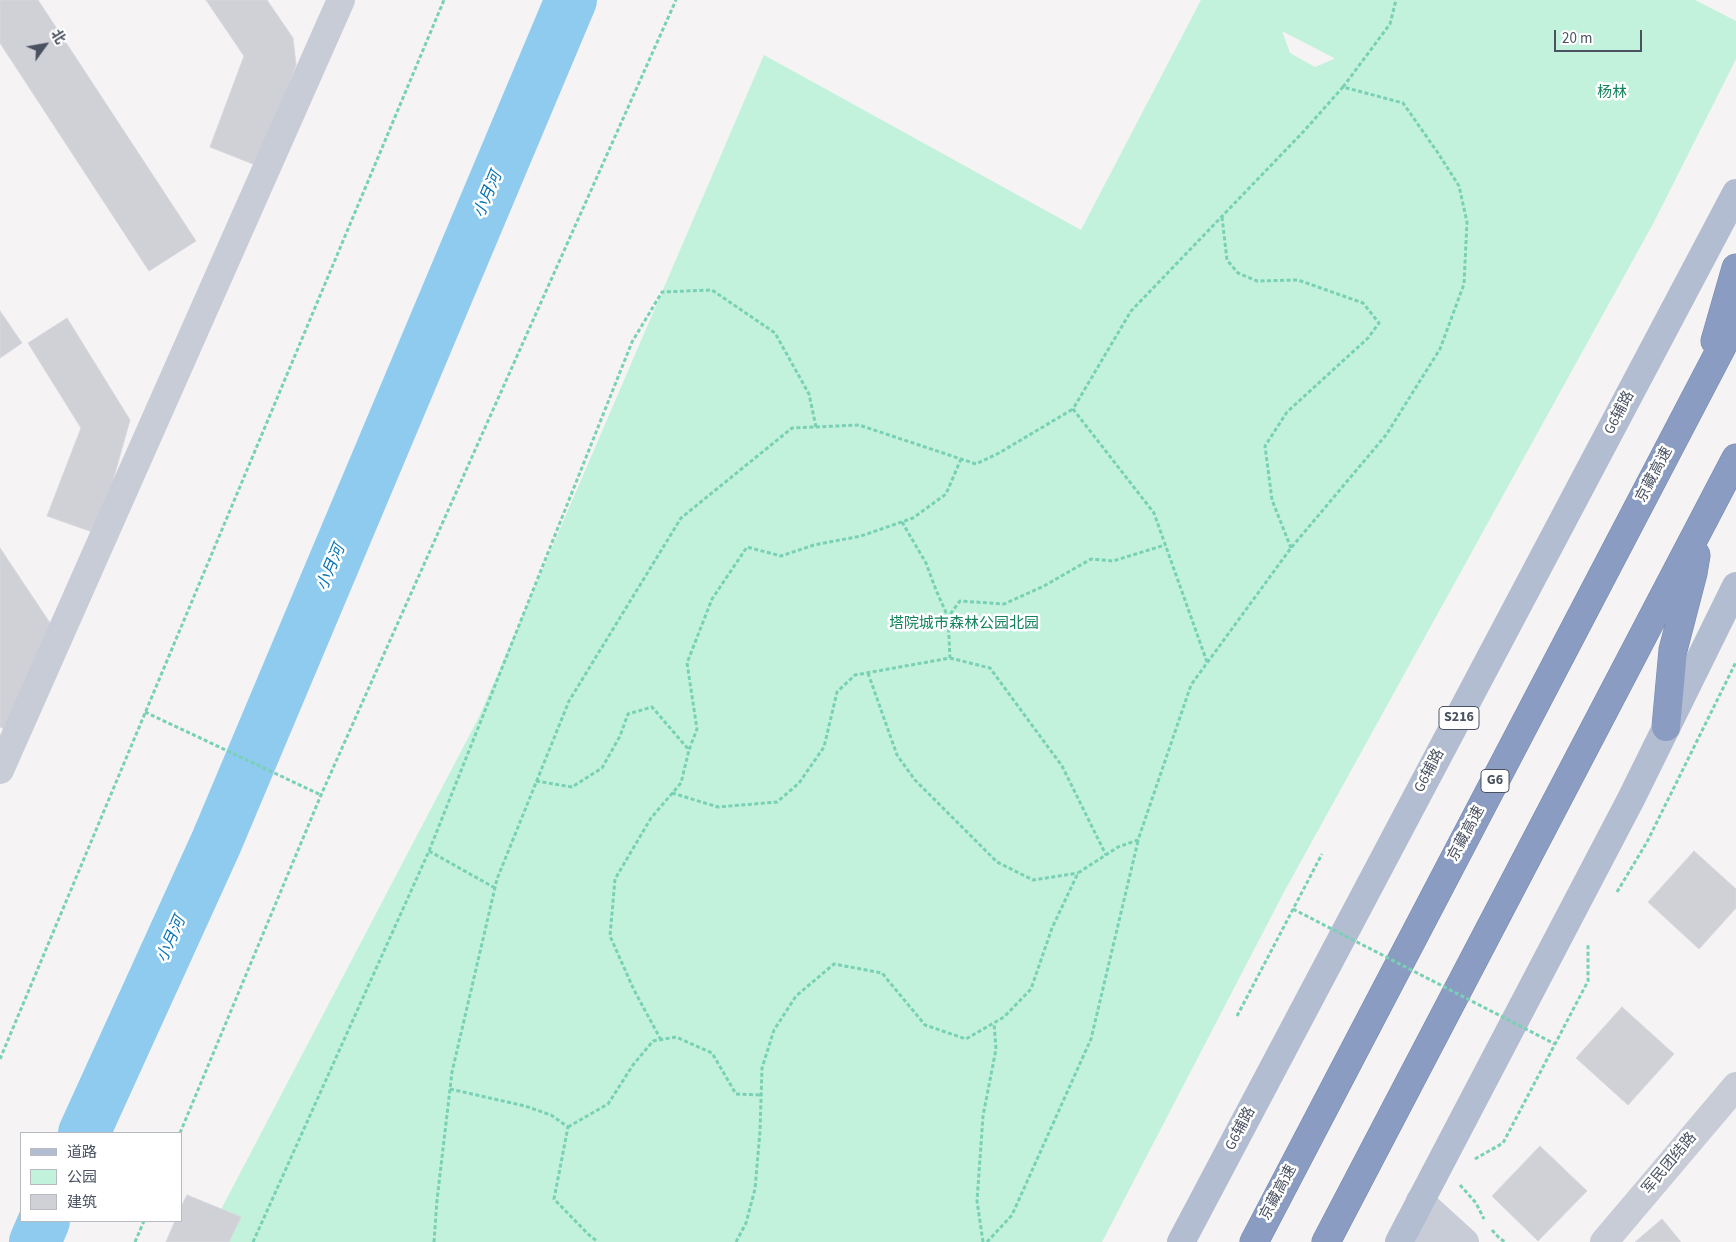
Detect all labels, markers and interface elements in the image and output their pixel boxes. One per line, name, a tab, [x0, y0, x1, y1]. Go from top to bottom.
north arrow	[20, 20, 70, 70]
scale bar	[1556, 20, 1644, 52]
text: 北	[46, 26, 70, 48]
text: 20 m	[1562, 28, 1592, 49]
park label: 杨林	[1597, 85, 1627, 103]
water label: 小月河	[471, 169, 507, 221]
street label: G6辅路	[1601, 388, 1639, 438]
street label: 京藏高速	[1633, 444, 1677, 506]
water label: 小月河	[314, 542, 350, 594]
park label: 塔院城市森林公园北园	[889, 616, 1039, 634]
road number: S216	[1439, 706, 1479, 730]
street label: G6辅路	[1411, 746, 1449, 796]
road number: G6	[1481, 769, 1509, 792]
street label: 京藏高速	[1445, 803, 1489, 865]
water label: 小月河	[153, 914, 191, 966]
street label: G6辅路	[1222, 1104, 1260, 1154]
street label: 军民团结路	[1639, 1129, 1701, 1199]
legend	[20, 1132, 182, 1222]
text: 道路	[67, 1142, 97, 1163]
street label: 京藏高速	[1257, 1162, 1301, 1224]
text: 公园	[67, 1167, 97, 1188]
text: 建筑	[67, 1192, 97, 1213]

